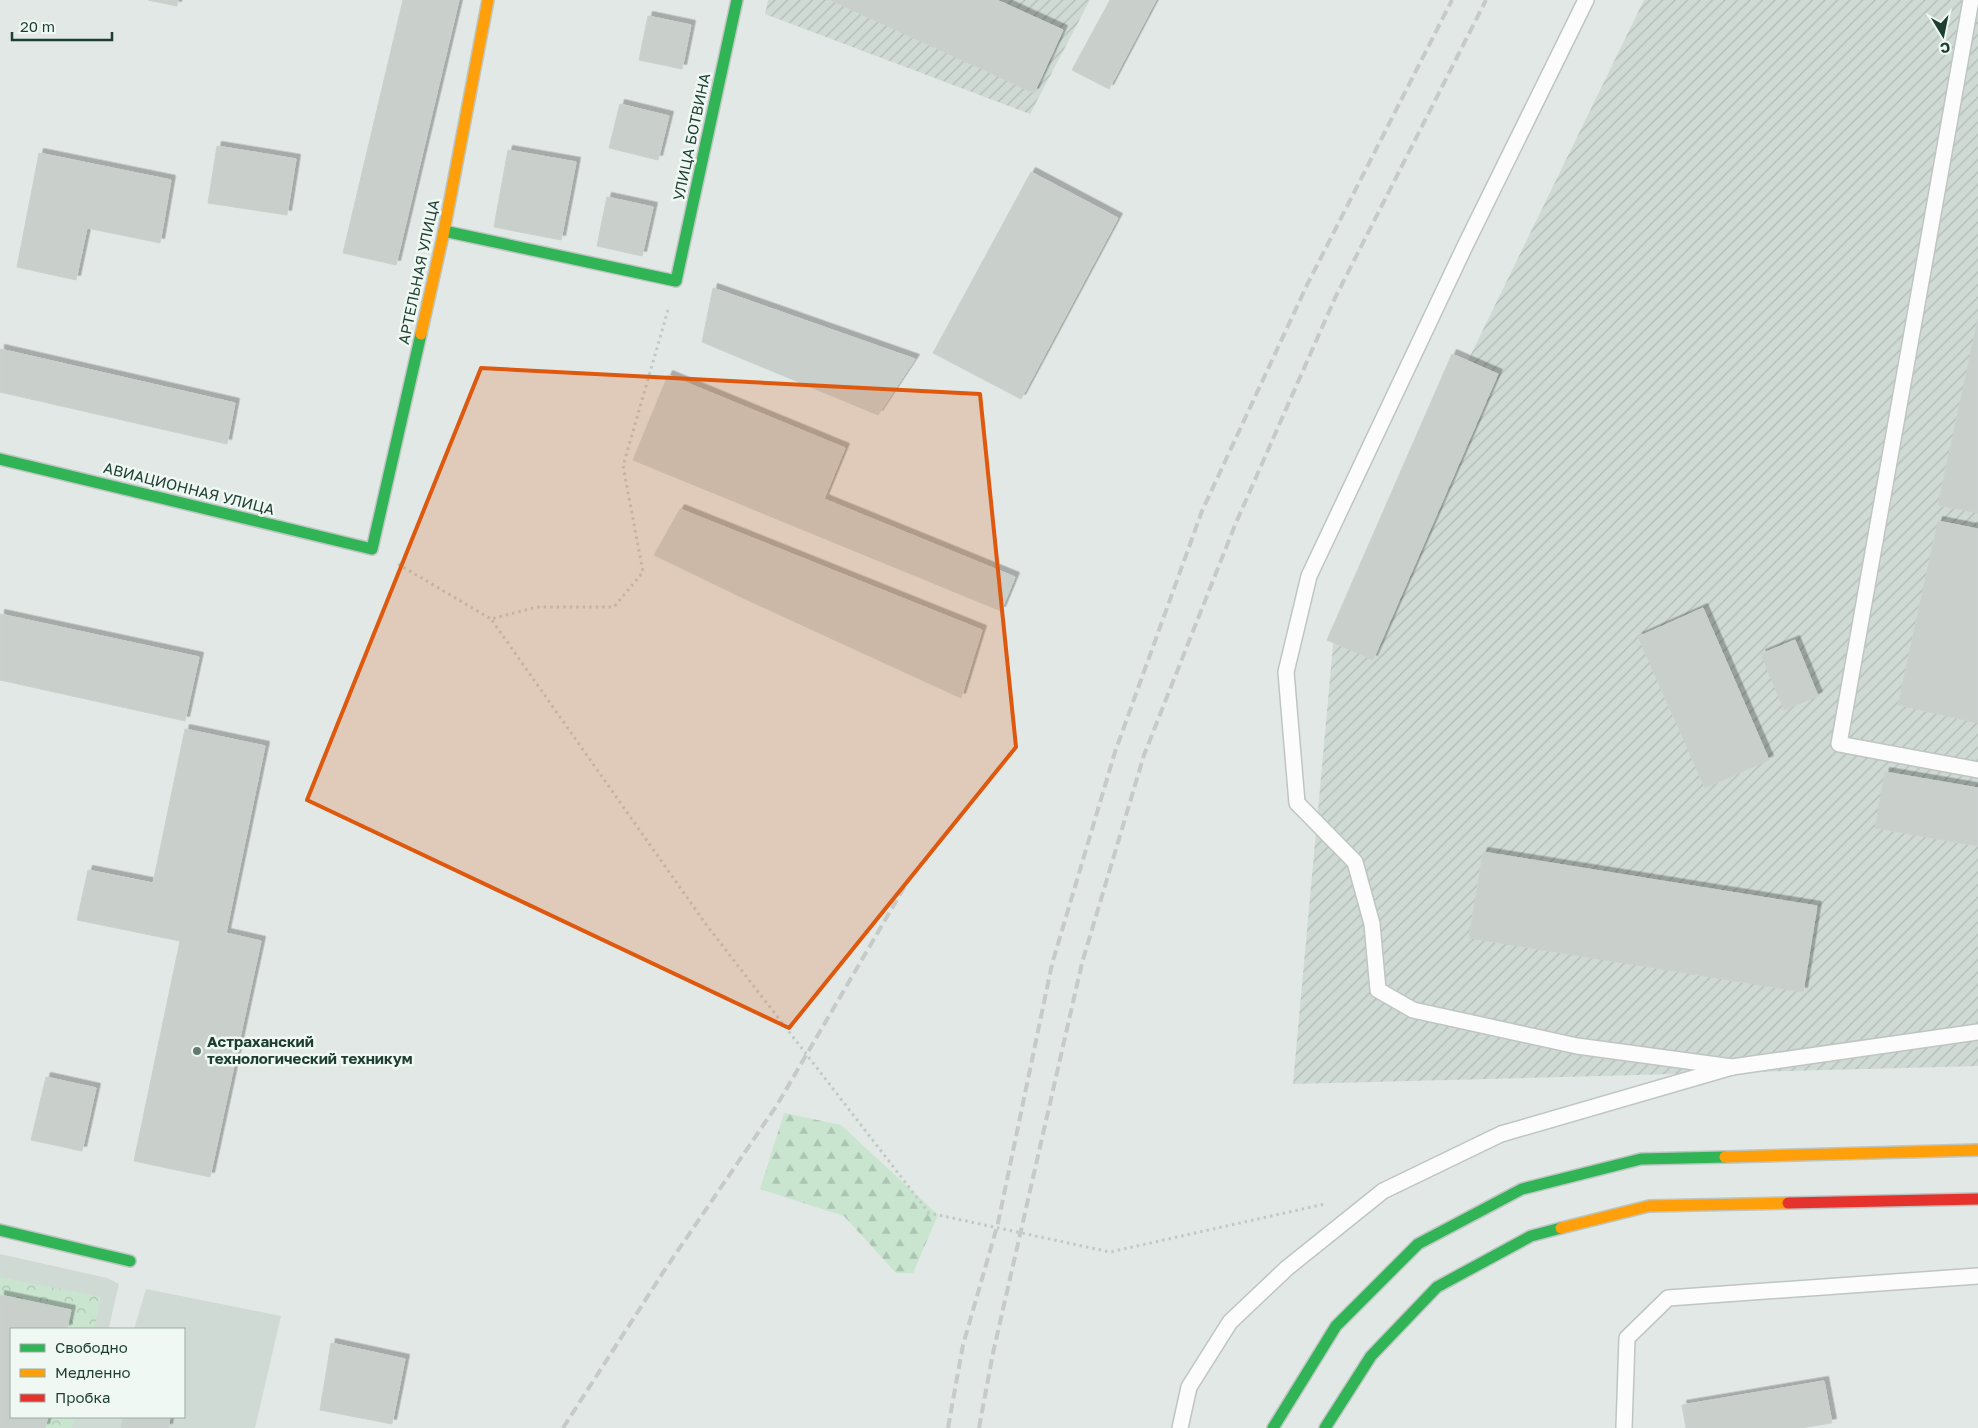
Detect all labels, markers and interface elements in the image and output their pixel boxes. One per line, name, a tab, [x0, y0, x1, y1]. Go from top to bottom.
scale bar	[12, 10, 112, 42]
north arrow	[1918, 10, 1968, 60]
text: 20 m	[20, 17, 55, 35]
text: С	[1939, 39, 1952, 58]
street label: УЛИЦА БОТВИНА	[669, 71, 713, 202]
street label: АРТЕЛЬНАЯ УЛИЦА	[394, 198, 442, 346]
street label: АВИАЦИОННАЯ УЛИЦА	[102, 458, 277, 518]
place label: Астраханский технологический техникум	[207, 1032, 413, 1067]
marker: Астраханский технологический техникум	[191, 1045, 203, 1057]
legend	[10, 1328, 185, 1418]
text: Свободно	[55, 1338, 128, 1356]
text: Медленно	[55, 1363, 131, 1381]
text: Пробка	[55, 1388, 110, 1406]

